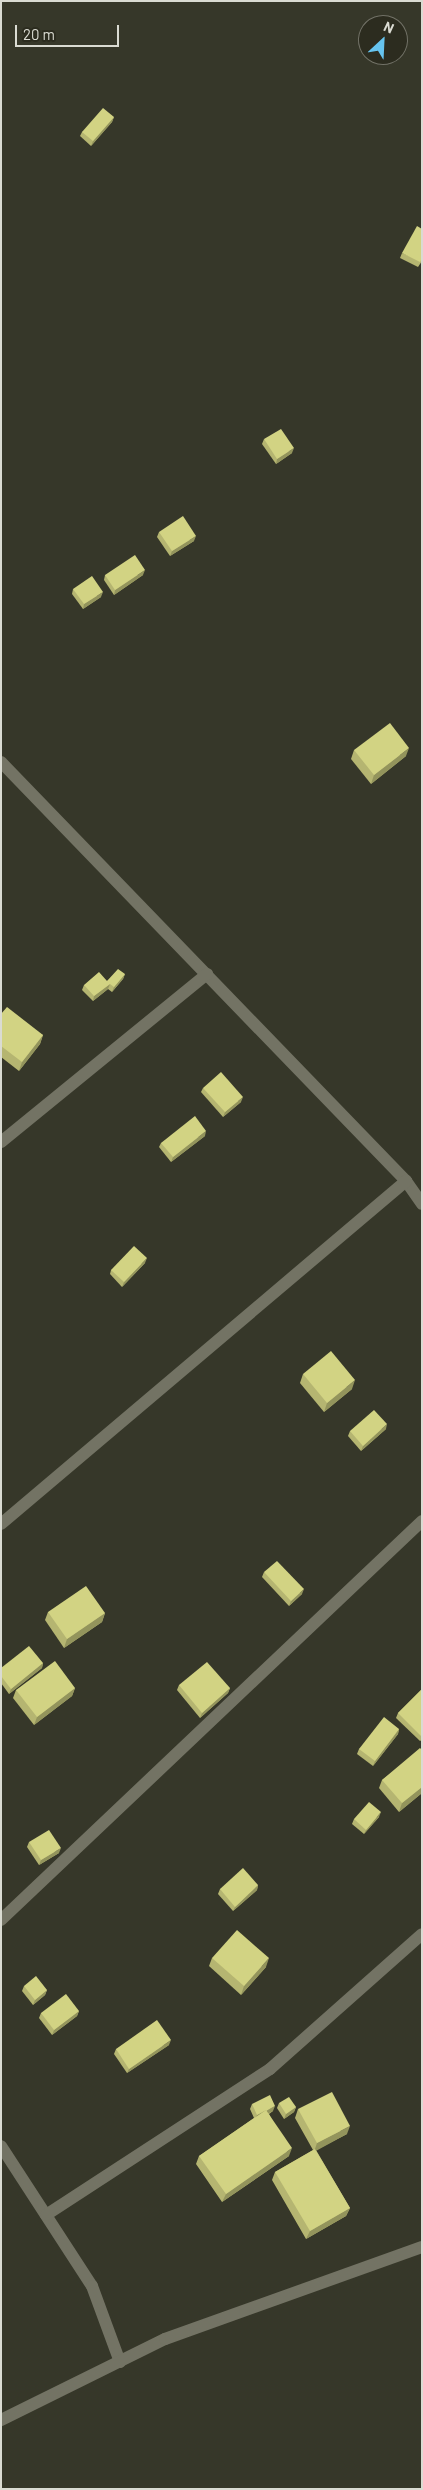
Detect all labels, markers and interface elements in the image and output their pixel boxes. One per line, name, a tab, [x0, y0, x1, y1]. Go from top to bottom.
scale bar	[18, 15, 121, 47]
north arrow	[358, 15, 408, 65]
text: N	[381, 17, 397, 37]
text: 20 m	[23, 25, 55, 43]

